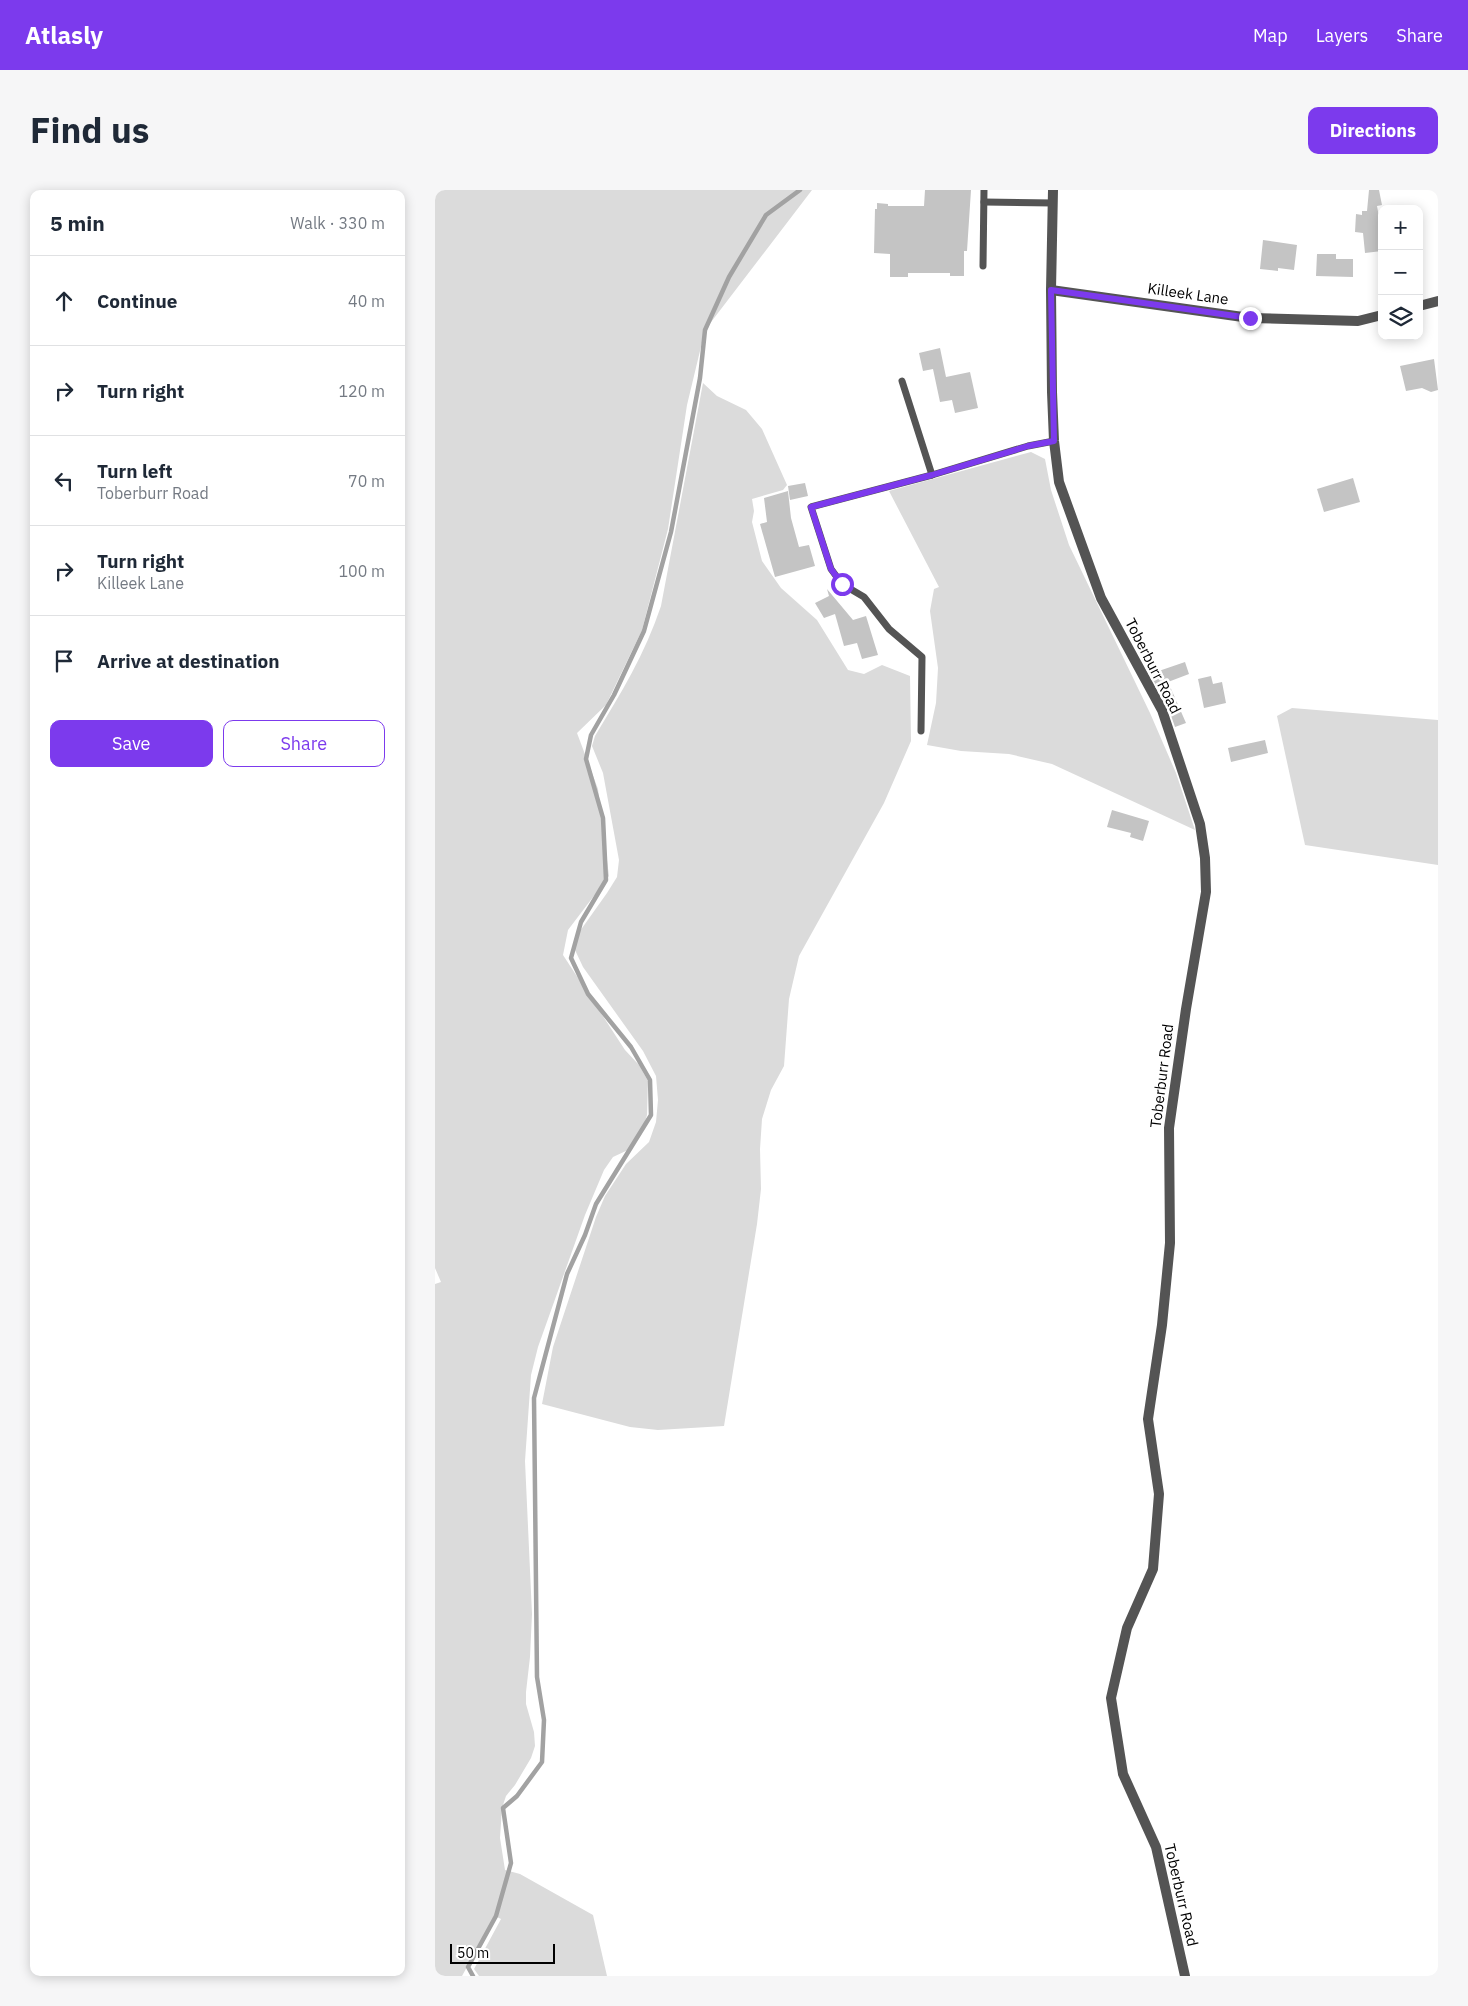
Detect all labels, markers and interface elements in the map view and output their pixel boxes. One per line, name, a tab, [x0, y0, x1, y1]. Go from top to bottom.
text: Atlasly	[25, 19, 103, 51]
text: Map	[1253, 24, 1288, 47]
text: Layers	[1316, 24, 1368, 47]
text: Share	[1396, 24, 1443, 47]
text: Find us	[30, 107, 149, 153]
button: Directions	[1308, 107, 1438, 154]
map controls	[1378, 205, 1423, 340]
button: +	[1378, 205, 1423, 250]
text: 5 min	[50, 209, 105, 237]
text: Walk · 330 m	[290, 213, 385, 233]
button: −	[1378, 250, 1423, 295]
street label: Killeek Lane	[1146, 278, 1230, 309]
icon: ahead	[50, 287, 78, 315]
text: Continue	[97, 289, 177, 313]
text: 40 m	[348, 291, 385, 311]
button: layers	[1378, 295, 1423, 340]
route end	[1239, 307, 1262, 330]
icon: right	[50, 377, 78, 405]
text: Turn right	[97, 379, 184, 403]
text: 120 m	[338, 381, 385, 401]
text: Turn left	[97, 459, 173, 483]
icon: left	[50, 467, 78, 495]
text: 70 m	[348, 471, 385, 491]
text: Toberburr Road	[97, 483, 209, 503]
text: Turn right	[97, 549, 184, 573]
icon: right	[50, 557, 78, 585]
text: 100 m	[338, 561, 385, 581]
text: Killeek Lane	[97, 573, 184, 593]
route start	[831, 573, 854, 596]
street label: Toberburr Road	[1121, 615, 1186, 717]
icon: arrive	[50, 647, 78, 675]
text: Arrive at destination	[97, 649, 280, 673]
button: Save	[50, 720, 213, 767]
button: Share	[223, 720, 385, 767]
street label: Toberburr Road	[1146, 1023, 1177, 1129]
street label: Toberburr Road	[1160, 1842, 1203, 1948]
scale bar	[450, 1941, 555, 1964]
text: 50 m	[457, 1944, 489, 1962]

